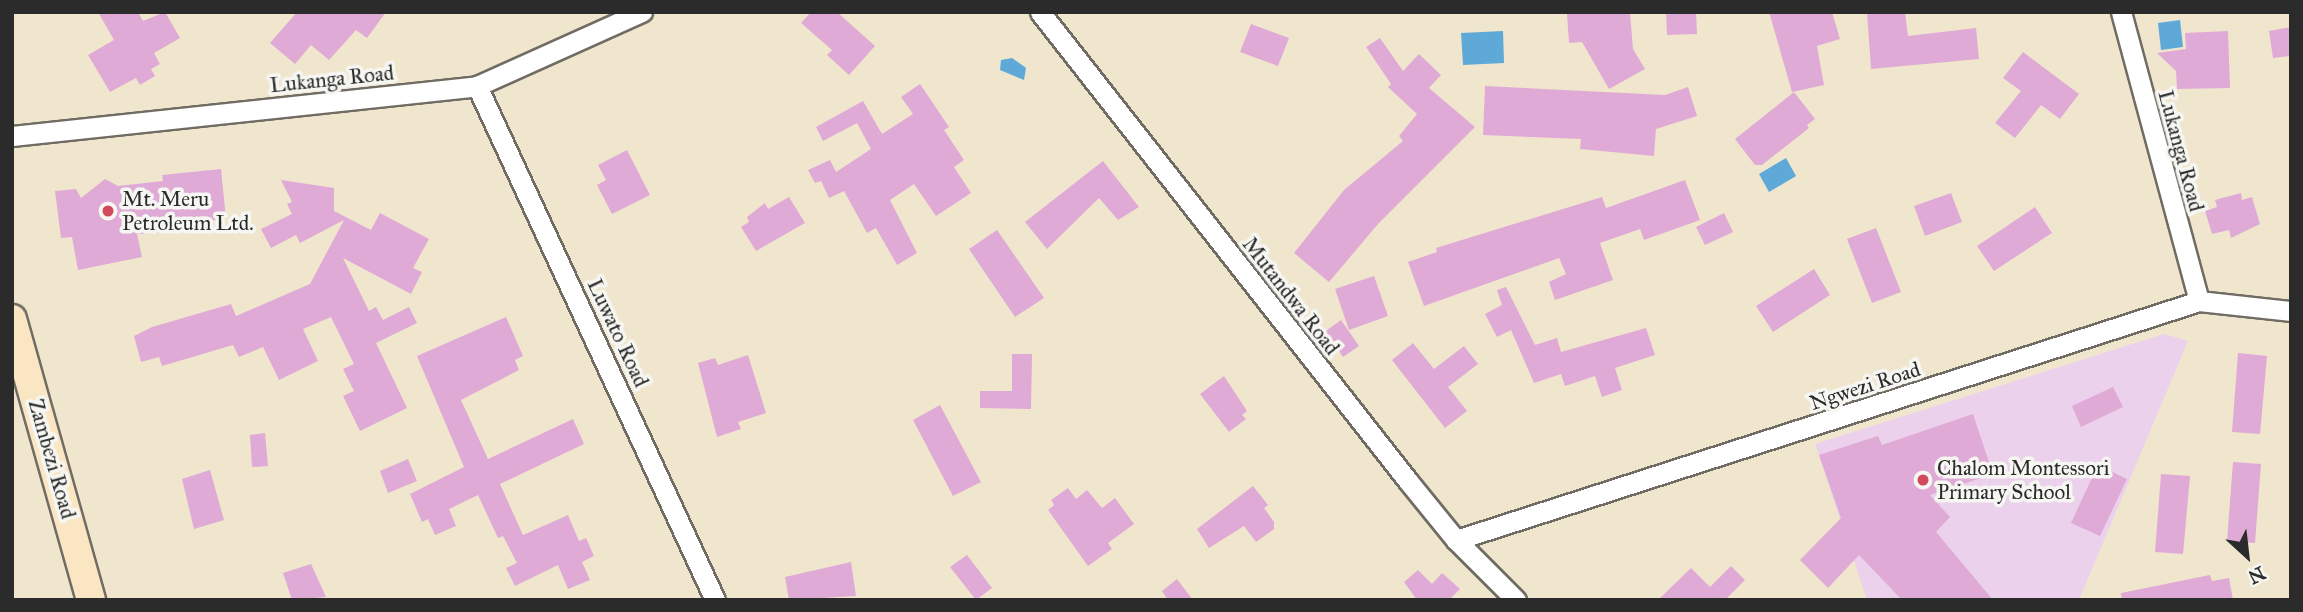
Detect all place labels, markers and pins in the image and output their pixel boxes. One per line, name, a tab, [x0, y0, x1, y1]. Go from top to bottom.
place label: Mt. Meru Petroleum Ltd.	[122, 186, 254, 236]
marker: Mt. Meru Petroleum Ltd.	[100, 203, 116, 219]
place label: Chalom Montessori Primary School	[1937, 455, 2110, 505]
marker: Chalom Montessori Primary School	[1915, 472, 1931, 488]

